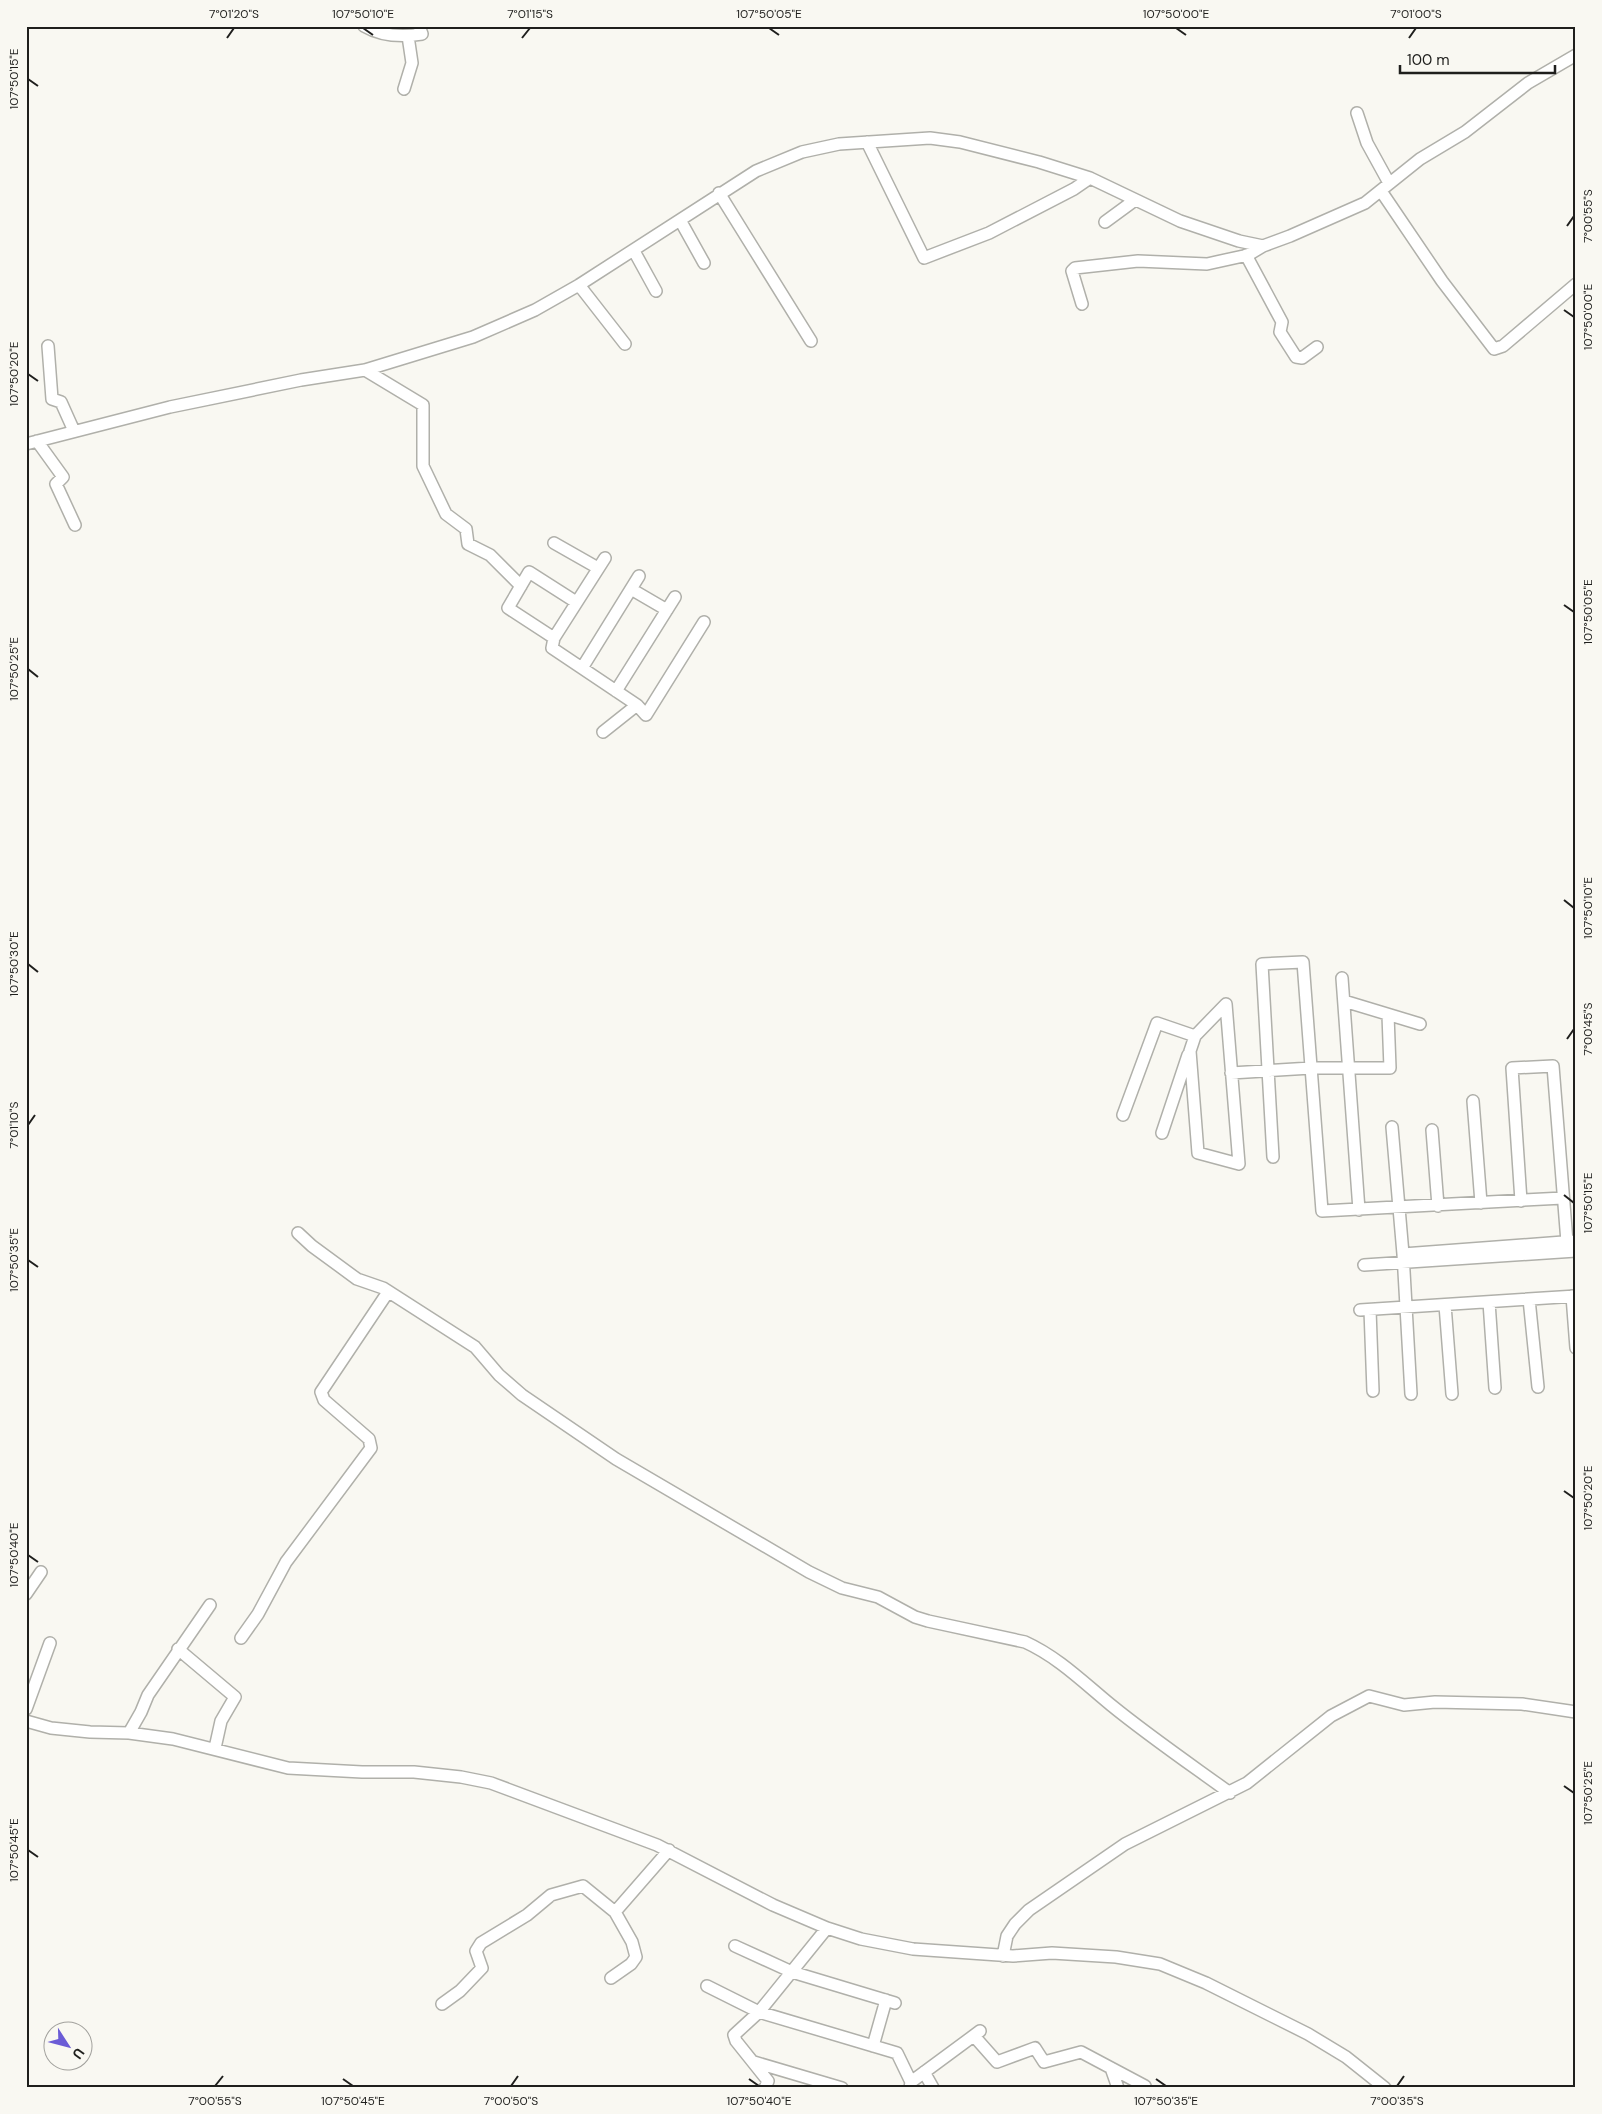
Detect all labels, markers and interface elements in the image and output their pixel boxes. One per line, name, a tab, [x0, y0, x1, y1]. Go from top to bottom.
text: 7°01'20"S	[209, 6, 259, 22]
text: 107°50'10"E	[332, 6, 394, 22]
text: 7°01'15"S	[507, 6, 553, 22]
text: 107°50'05"E	[736, 6, 802, 22]
text: 107°50'00"E	[1143, 6, 1209, 22]
text: 7°01'00"S	[1390, 6, 1442, 22]
scale bar	[1400, 42, 1554, 74]
text: 107°50'15"E	[6, 48, 22, 109]
text: 100 m	[1407, 50, 1450, 70]
text: 7°00'55"S	[1580, 189, 1596, 243]
text: 107°50'00"E	[1580, 284, 1596, 350]
text: 107°50'20"E	[6, 341, 22, 407]
text: 107°50'05"E	[1580, 579, 1596, 645]
text: 107°50'25"E	[6, 637, 22, 701]
text: 107°50'10"E	[1580, 877, 1596, 939]
text: 107°50'30"E	[6, 931, 22, 997]
text: 7°00'45"S	[1580, 1002, 1596, 1056]
text: 7°01'10"S	[6, 1102, 22, 1148]
text: 107°50'15"E	[1580, 1172, 1596, 1233]
text: 107°50'35"E	[6, 1228, 22, 1292]
text: 107°50'20"E	[1580, 1465, 1596, 1531]
text: 107°50'40"E	[6, 1522, 22, 1587]
text: 107°50'25"E	[1580, 1761, 1596, 1825]
text: 107°50'45"E	[6, 1818, 22, 1882]
north arrow	[42, 2022, 92, 2072]
text: U	[68, 2044, 89, 2063]
text: 7°00'55"S	[188, 2093, 242, 2109]
text: 107°50'45"E	[321, 2093, 385, 2109]
text: 7°00'50"S	[484, 2093, 538, 2109]
text: 107°50'40"E	[727, 2093, 792, 2109]
text: 107°50'35"E	[1134, 2093, 1198, 2109]
text: 7°00'35"S	[1370, 2093, 1424, 2109]

